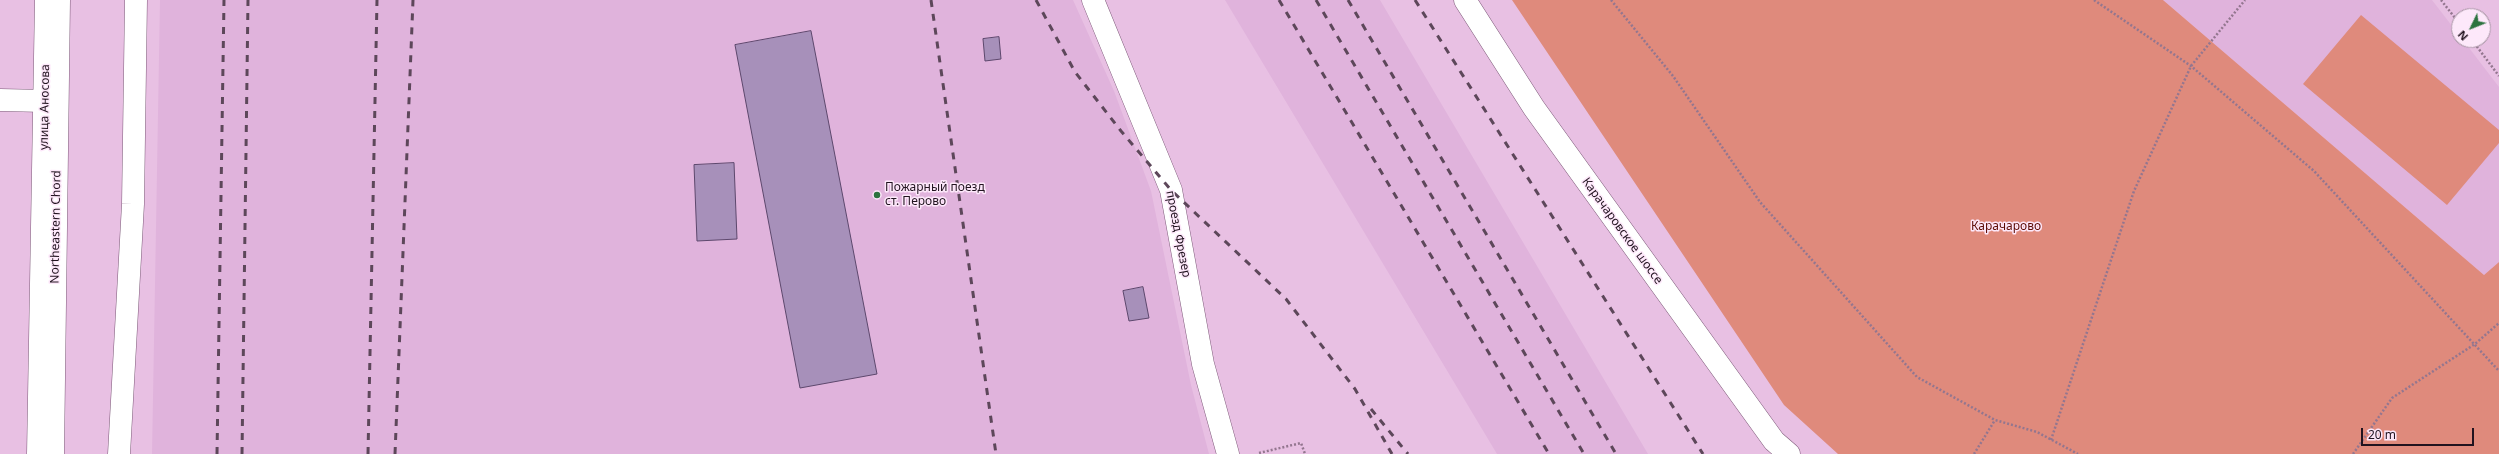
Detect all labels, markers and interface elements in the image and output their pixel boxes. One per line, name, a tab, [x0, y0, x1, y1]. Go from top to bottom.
north arrow	[2451, 8, 2491, 48]
text: N	[2454, 27, 2471, 44]
street label: улица Аносова	[37, 64, 53, 150]
street label: Northeastern Chord	[48, 170, 64, 284]
street label: Карачаровское шоссе	[1579, 175, 1665, 287]
place label: Пожарный поезд ст. Перово	[885, 181, 985, 209]
street label: проезд Фрезер	[1163, 189, 1193, 279]
marker: Пожарный поезд ст. Перово	[872, 190, 882, 200]
park label: Карачарово	[1971, 220, 2041, 234]
scale bar	[2363, 420, 2476, 446]
text: 20 m	[2368, 426, 2396, 443]

